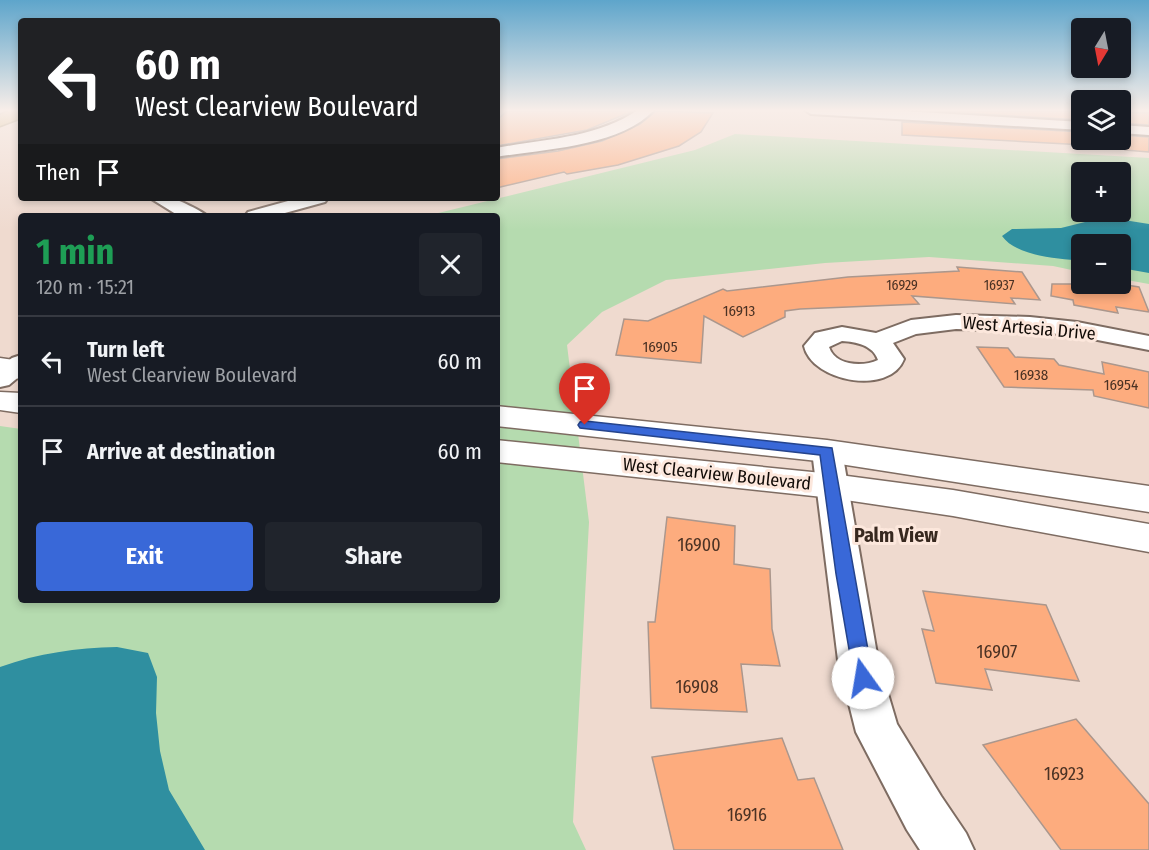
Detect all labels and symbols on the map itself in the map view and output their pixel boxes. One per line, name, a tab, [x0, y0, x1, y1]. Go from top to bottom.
north arrow	[1071, 18, 1131, 78]
house number: 16929	[886, 277, 918, 294]
house number: 16937	[984, 277, 1015, 294]
house number: 16913	[723, 302, 756, 320]
street label: West Artesia Drive	[961, 311, 1097, 345]
house number: 16905	[642, 338, 678, 356]
pin	[559, 363, 610, 425]
house number: 16938	[1014, 366, 1048, 384]
house number: 16954	[1104, 376, 1138, 394]
street label: West Clearview Boulevard	[622, 453, 812, 495]
district label: Palm View	[854, 523, 938, 547]
house number: 16900	[677, 534, 721, 556]
house number: 16907	[977, 641, 1017, 663]
position arrow	[831, 646, 895, 710]
house number: 16908	[676, 676, 718, 698]
house number: 16923	[1044, 763, 1084, 785]
house number: 16916	[727, 804, 767, 826]

